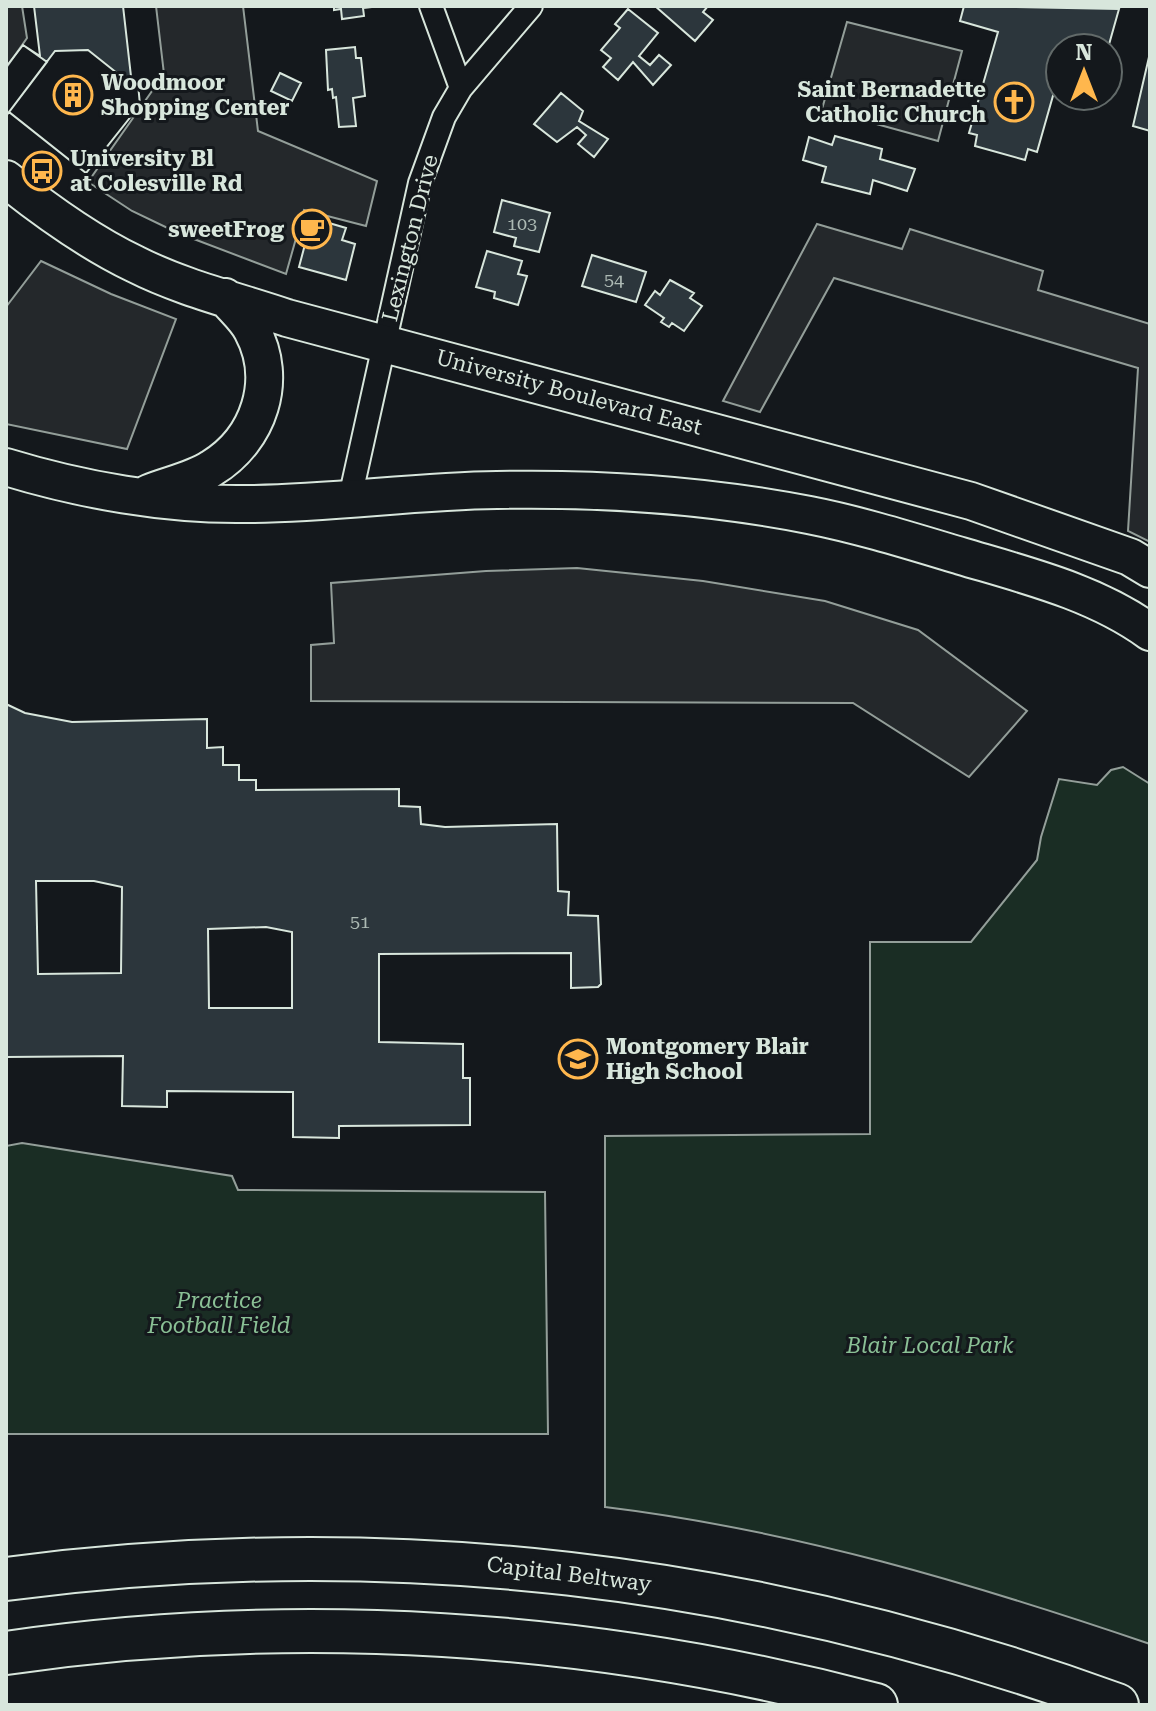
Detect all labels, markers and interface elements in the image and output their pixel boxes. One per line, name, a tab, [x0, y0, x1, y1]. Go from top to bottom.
north arrow	[1044, 32, 1124, 112]
text: N	[1076, 40, 1093, 65]
place label: Woodmoor Shopping Center	[101, 70, 290, 120]
building icon: Woodmoor Shopping Center	[52, 74, 94, 116]
place label: Saint Bernadette Catholic Church	[798, 77, 986, 127]
church icon: Saint Bernadette Catholic Church	[993, 81, 1035, 123]
place label: University Bl at Colesville Rd	[70, 146, 243, 196]
bus stop icon: University Bl at Colesville Rd	[21, 150, 63, 192]
street label: Lexington Drive	[377, 152, 443, 324]
cafe icon: sweetFrog	[291, 208, 333, 250]
house number: 103	[507, 213, 537, 234]
place label: sweetFrog	[168, 217, 284, 242]
house number: 54	[604, 269, 624, 290]
street label: University Boulevard East	[433, 344, 705, 440]
house number: 51	[350, 911, 370, 932]
place label: Montgomery Blair High School	[606, 1034, 809, 1084]
school or university icon: Montgomery Blair High School	[557, 1038, 599, 1080]
park label: Practice Football Field	[146, 1288, 291, 1338]
park label: Blair Local Park	[845, 1333, 1014, 1358]
street label: Capital Beltway	[485, 1551, 653, 1597]

